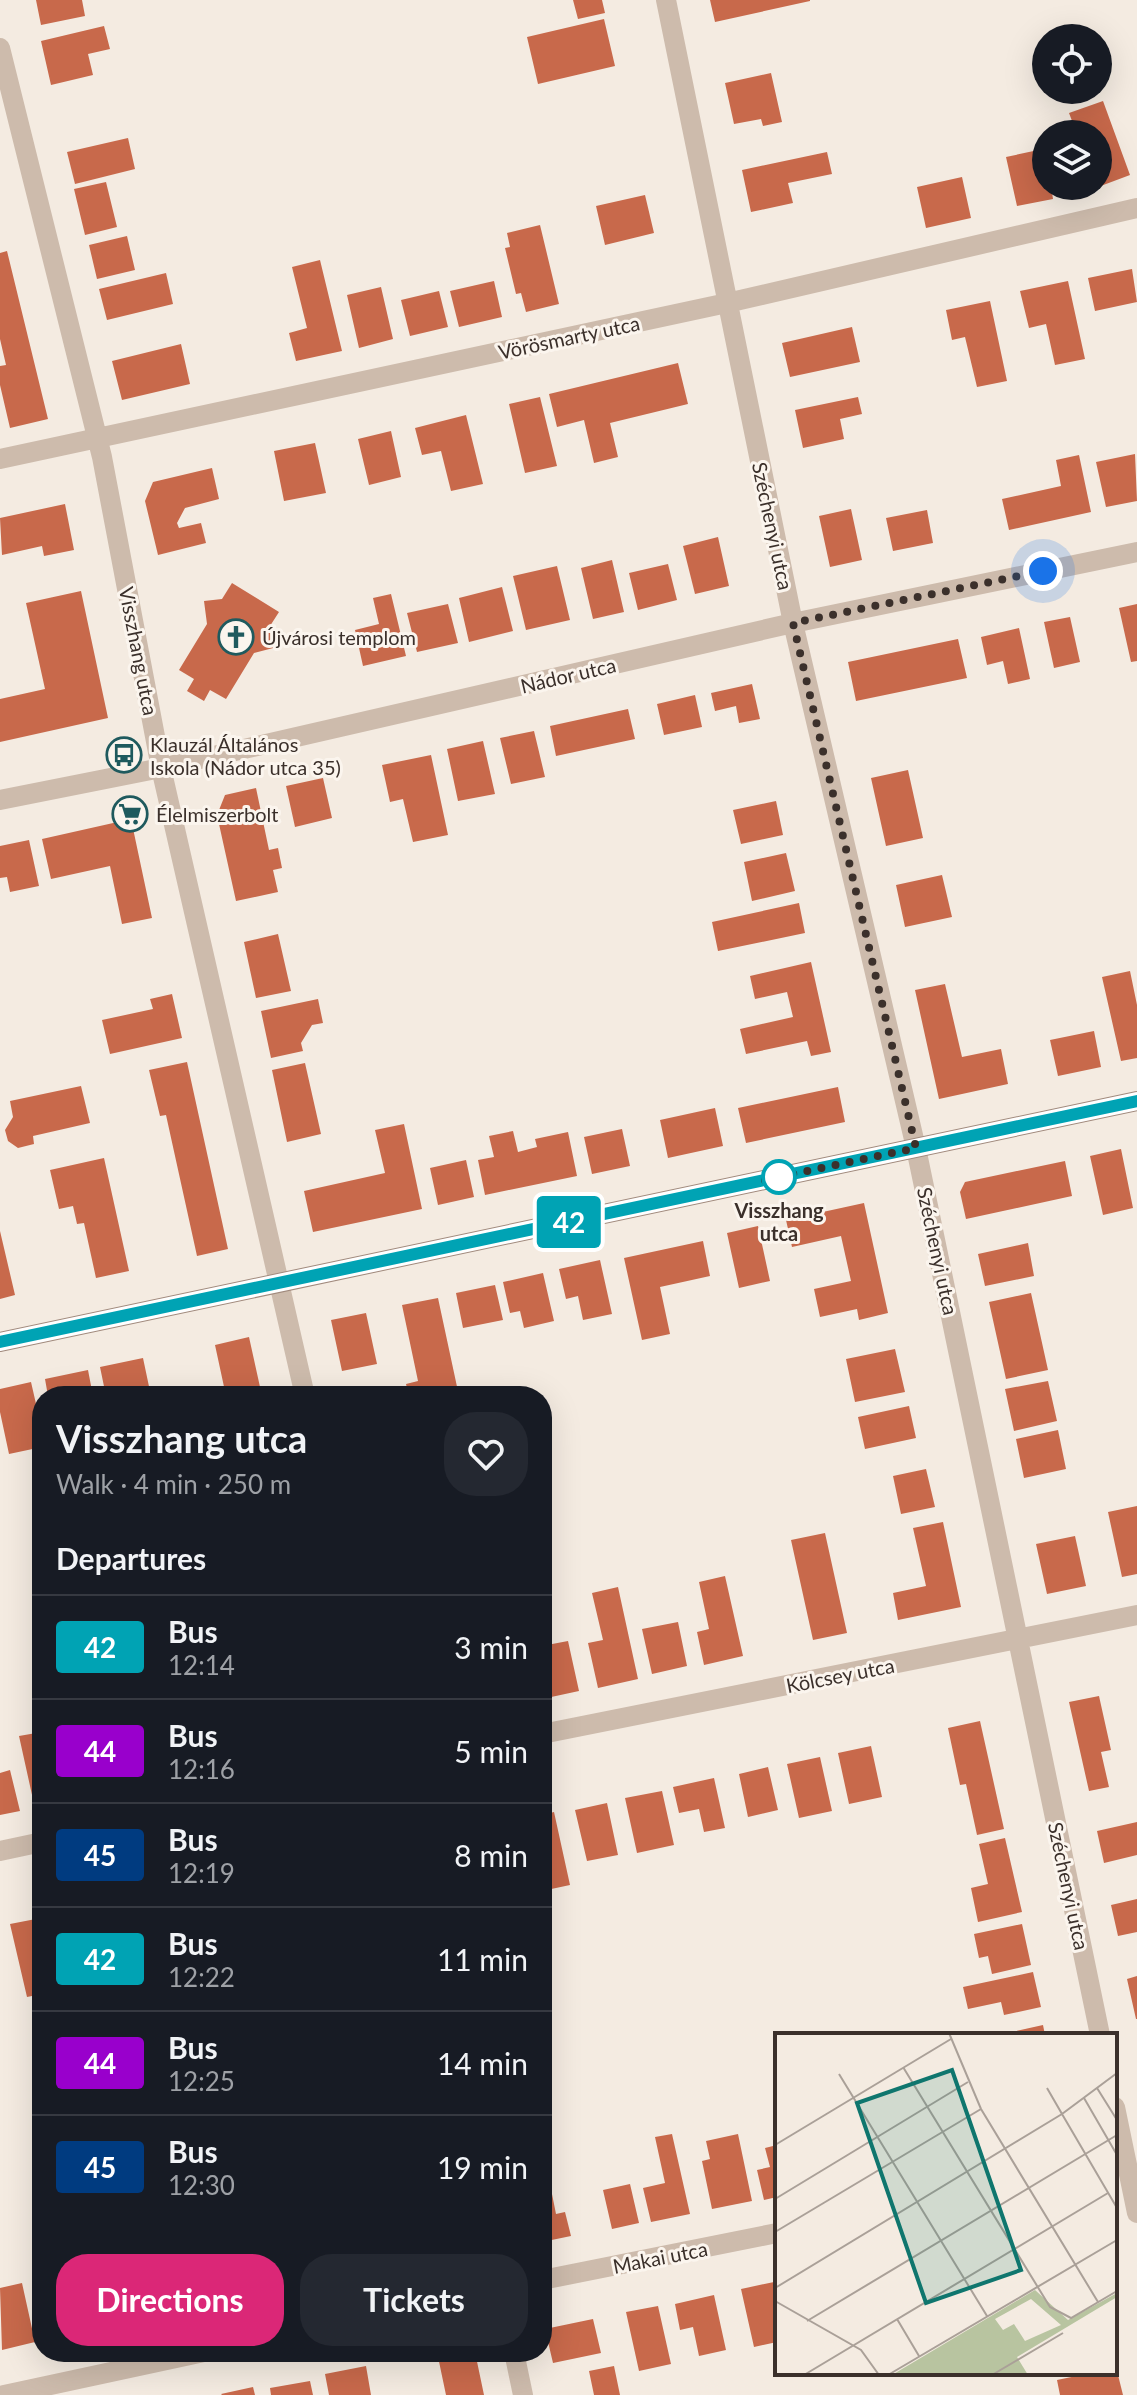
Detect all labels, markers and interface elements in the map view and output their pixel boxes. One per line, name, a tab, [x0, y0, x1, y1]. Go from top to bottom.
map controls	[1032, 24, 1112, 200]
button: locate	[1032, 24, 1112, 104]
button: layers	[1032, 120, 1112, 200]
street label: Vörösmarty utca	[496, 310, 642, 364]
street label: Széchenyi utca	[748, 460, 798, 592]
your location	[1023, 551, 1063, 591]
street label: Visszhang utca	[115, 585, 163, 717]
church icon: Újvárosi templom	[217, 618, 255, 656]
place label: Újvárosi templom	[262, 625, 416, 649]
street label: Nádor utca	[518, 652, 618, 698]
place label: Klauzál Általános Iskola (Nádor utca 35)	[150, 732, 341, 779]
bus stop icon: Klauzál Általános Iskola (Nádor utca 35)	[105, 736, 143, 774]
supermarket icon: Élelmiszerbolt	[111, 795, 149, 833]
place label: Élelmiszerbolt	[156, 802, 279, 826]
marker: Visszhang utca	[762, 1160, 796, 1194]
street label: Széchenyi utca	[913, 1185, 963, 1317]
line badge: 42	[533, 1196, 605, 1248]
place label: Visszhang utca	[733, 1198, 824, 1245]
text: 42	[553, 1205, 585, 1239]
button: heart	[444, 1412, 528, 1496]
text: Visszhang utca	[56, 1415, 307, 1461]
text: Walk · 4 min · 250 m	[56, 1468, 291, 1500]
text: Departures	[56, 1540, 206, 1576]
text: Bus	[168, 1613, 218, 1649]
text: 3 min	[454, 1629, 528, 1665]
text: 42	[84, 1630, 116, 1664]
text: 12:14	[168, 1649, 235, 1681]
street label: Kölcsey utca	[784, 1653, 896, 1697]
text: Bus	[168, 1717, 218, 1753]
text: 5 min	[454, 1733, 528, 1769]
text: 44	[84, 1734, 116, 1768]
text: 12:16	[168, 1753, 235, 1785]
street label: Széchenyi utca	[1044, 1820, 1094, 1952]
text: Bus	[168, 1821, 218, 1857]
text: 8 min	[454, 1837, 528, 1873]
text: 45	[84, 1838, 116, 1872]
text: 12:19	[168, 1857, 235, 1889]
text: Bus	[168, 1925, 218, 1961]
text: 11 min	[437, 1941, 528, 1977]
text: 42	[84, 1942, 116, 1976]
text: 12:22	[168, 1961, 235, 1993]
text: Bus	[168, 2029, 218, 2065]
inset map	[775, 2033, 1117, 2375]
text: 14 min	[437, 2045, 528, 2081]
text: 44	[84, 2046, 116, 2080]
text: 12:25	[168, 2065, 235, 2097]
text: Bus	[168, 2133, 218, 2169]
text: 19 min	[437, 2149, 528, 2185]
text: 45	[84, 2150, 116, 2184]
text: 12:30	[168, 2169, 235, 2201]
street label: Makai utca	[611, 2236, 709, 2278]
button: Directions	[56, 2254, 284, 2346]
button: Tickets	[300, 2254, 528, 2346]

